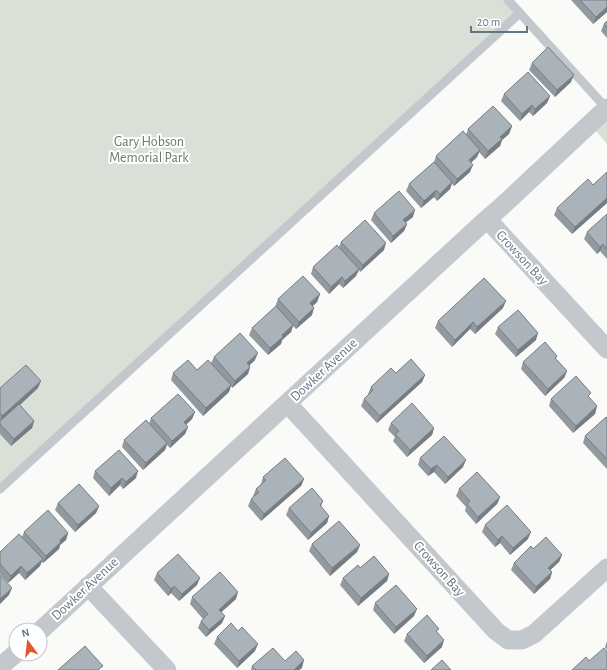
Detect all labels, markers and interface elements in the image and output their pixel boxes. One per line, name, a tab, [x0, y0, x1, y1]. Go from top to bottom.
scale bar	[471, 8, 527, 34]
text: 20 m	[477, 16, 500, 28]
park label: Gary Hobson Memorial Park	[109, 135, 189, 165]
street label: Crowson Bay	[493, 228, 551, 288]
street label: Dowker Avenue	[288, 336, 360, 404]
street label: Crowson Bay	[411, 539, 467, 599]
street label: Dowker Avenue	[49, 555, 121, 623]
north arrow	[8, 622, 48, 662]
text: N	[20, 627, 31, 639]

